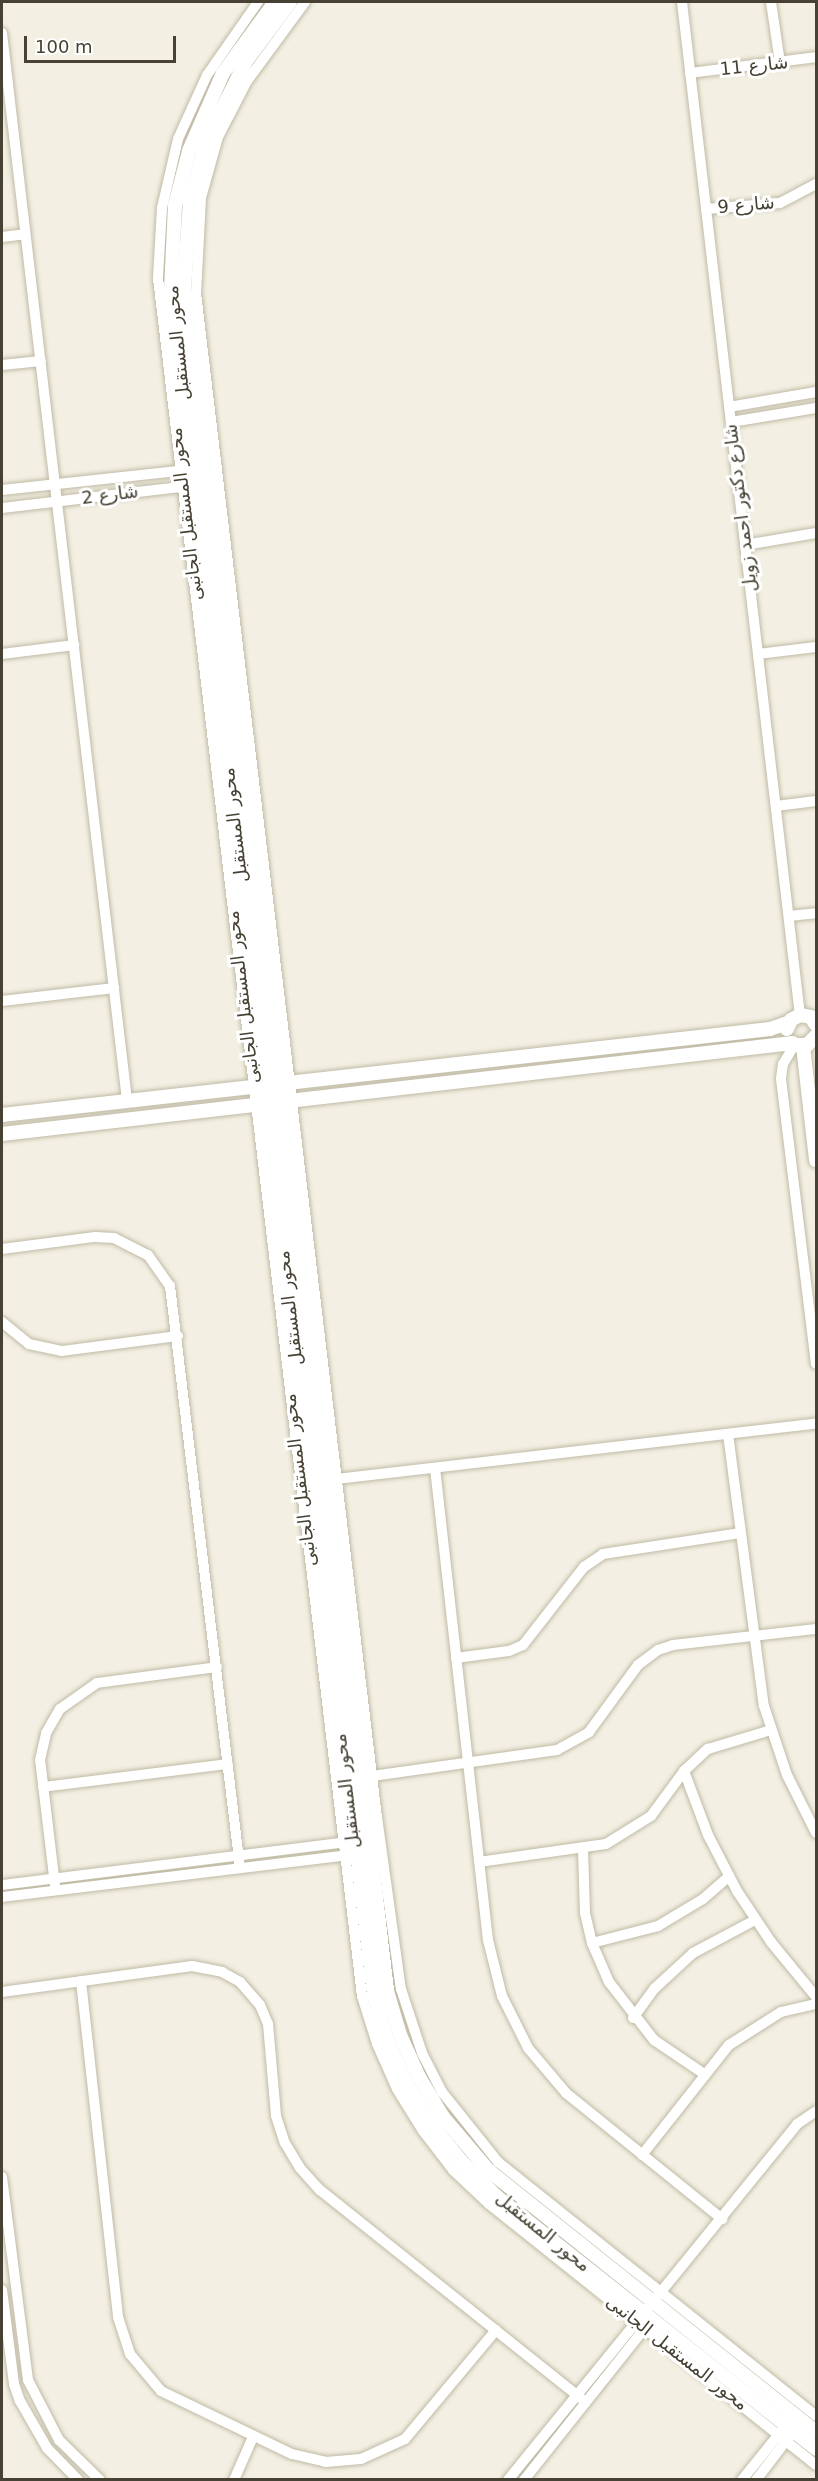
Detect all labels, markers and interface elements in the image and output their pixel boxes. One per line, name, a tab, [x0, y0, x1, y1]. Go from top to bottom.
scale bar	[27, 24, 178, 62]
text: 100 m	[35, 36, 93, 57]
street label: شارع 11	[719, 52, 789, 80]
street label: شارع 9	[717, 192, 775, 218]
street label: محور المستقبل	[161, 284, 195, 402]
street label: شارع دكتور احمد زويل	[720, 423, 762, 593]
street label: محور المستقبل الجانبى	[165, 426, 207, 602]
street label: شارع 2	[80, 481, 140, 509]
street label: محور المستقبل	[217, 766, 253, 884]
street label: محور المستقبل الجانبى	[222, 909, 264, 1085]
street label: محور المستقبل	[272, 1249, 308, 1367]
street label: محور المستقبل الجانبى	[279, 1392, 321, 1568]
street label: محور المستقبل	[329, 1732, 365, 1850]
street label: محور المستقبل	[491, 2187, 595, 2277]
street label: محور المستقبل الجانبى	[602, 2291, 752, 2415]

